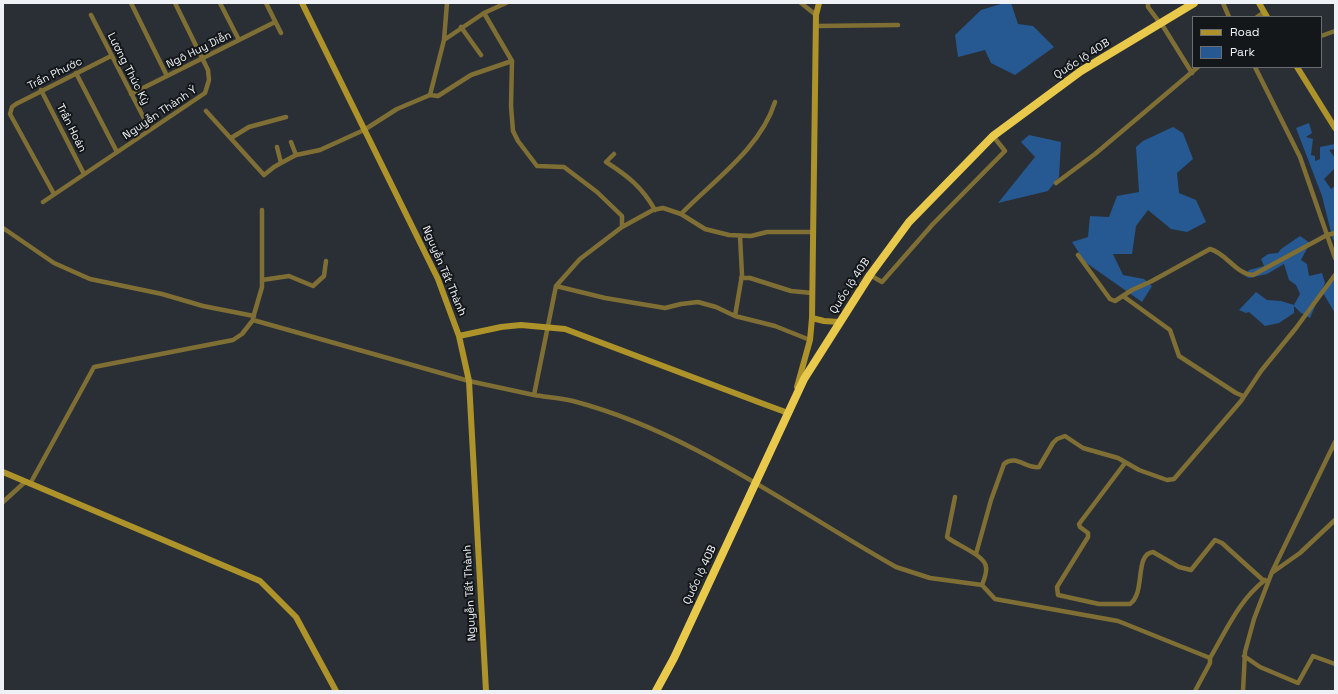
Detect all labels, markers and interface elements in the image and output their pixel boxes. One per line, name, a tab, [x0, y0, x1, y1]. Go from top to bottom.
legend	[1192, 16, 1322, 68]
text: Road	[1230, 24, 1259, 40]
street label: Ngô Huy Diễn	[164, 29, 234, 71]
street label: Lương Thúc Kỳ	[104, 31, 152, 107]
street label: Quốc lộ 40B	[1052, 36, 1112, 82]
text: Park	[1230, 44, 1255, 60]
street label: Trần Phước	[26, 55, 84, 93]
street label: Nguyễn Thành Ý	[120, 83, 200, 143]
street label: Trần Hoán	[53, 102, 89, 154]
street label: Nguyễn Tất Thành	[419, 224, 469, 318]
street label: Quốc lộ 40B	[827, 256, 873, 316]
street label: Quốc lộ 40B	[681, 543, 719, 607]
street label: Nguyễn Tất Thành	[461, 545, 479, 641]

